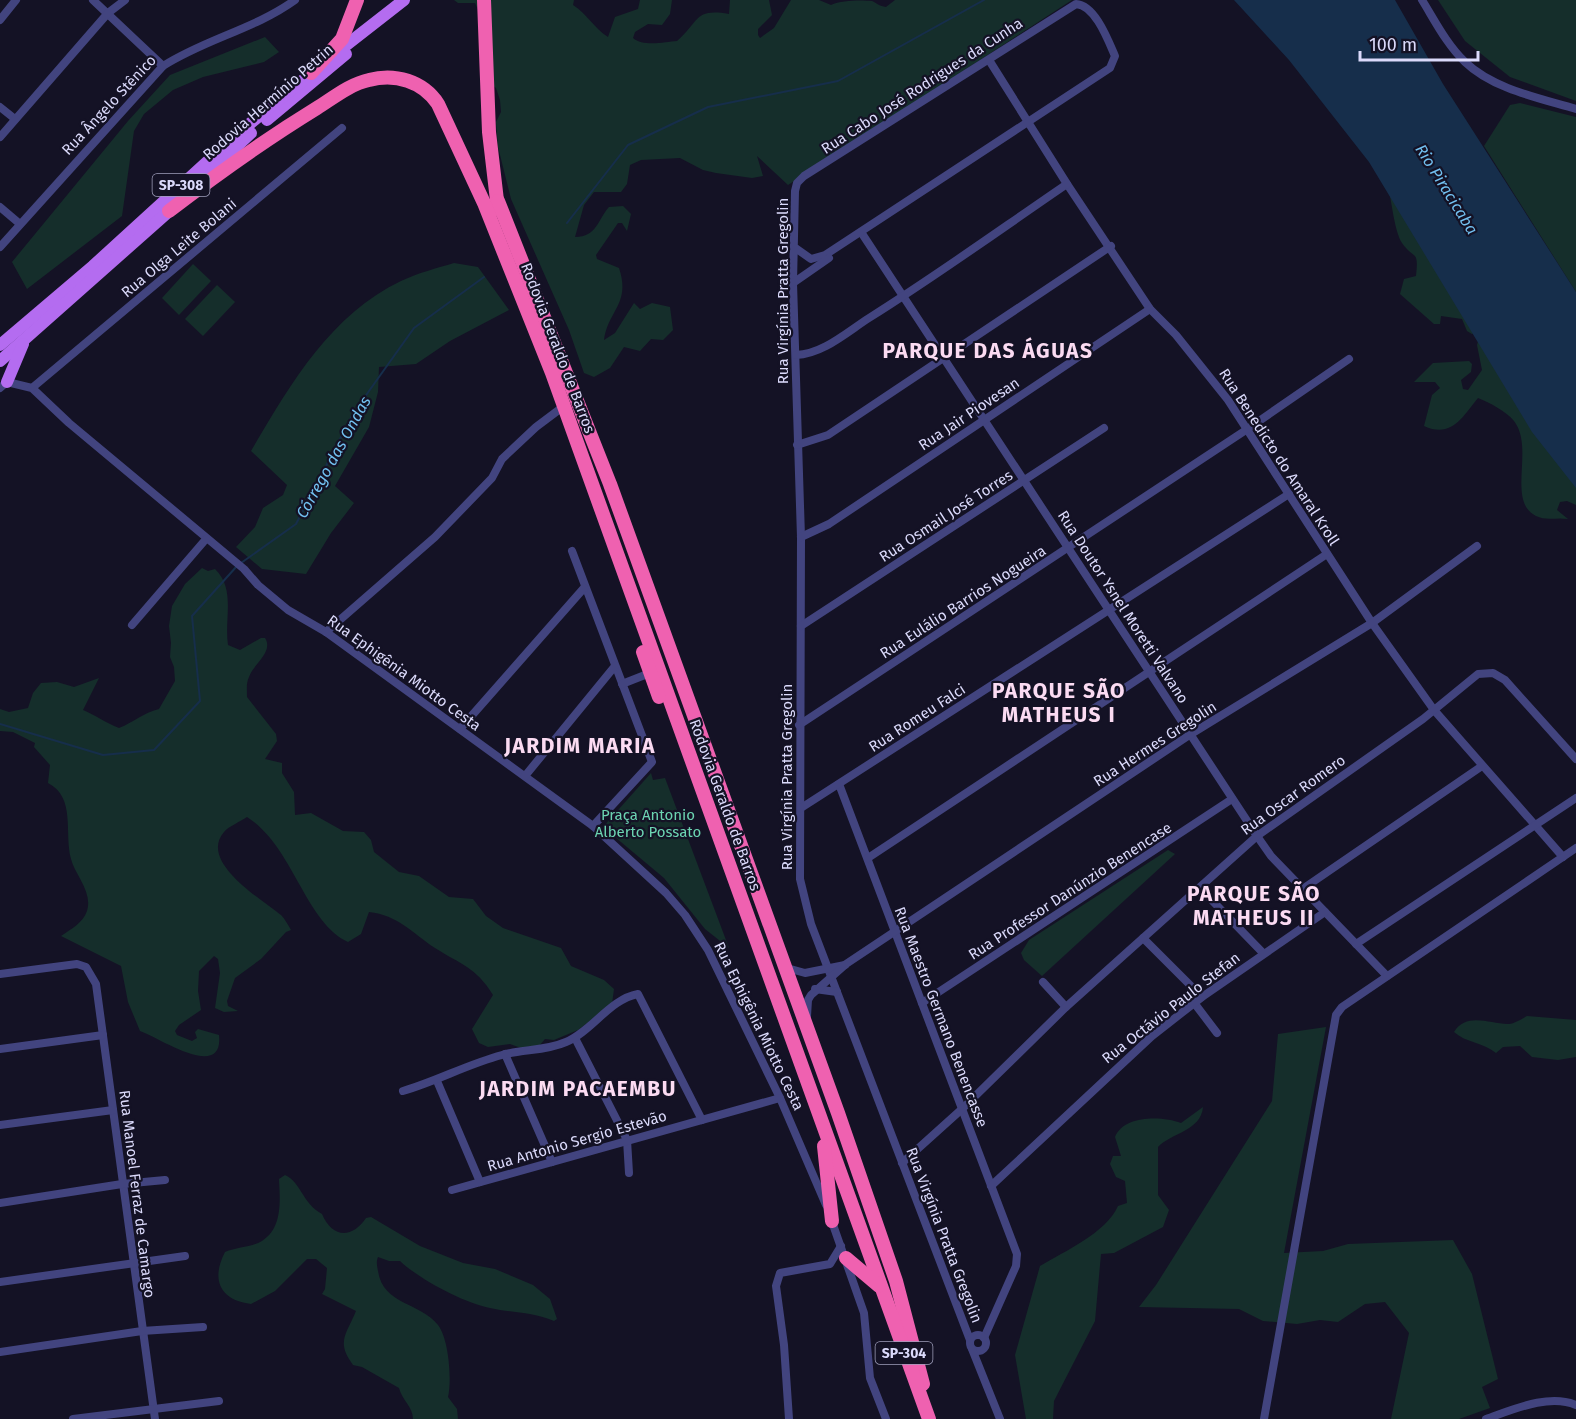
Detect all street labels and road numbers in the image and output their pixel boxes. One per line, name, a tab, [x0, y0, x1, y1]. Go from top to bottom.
street label: Rua Cabo José Rodrigues da Cunha	[818, 14, 1026, 158]
street label: Rodovia Hermínio Petrin	[199, 41, 337, 163]
street label: Rua Ângelo Stênico	[58, 51, 160, 159]
road number: SP-308	[152, 174, 210, 196]
street label: Rua Olga Leite Bolani	[118, 195, 240, 301]
street label: Rua Virgínia Pratta Gregolin	[774, 198, 792, 384]
street label: Rodovia Geraldo de Barros	[517, 260, 599, 436]
street label: Rua Benedicto do Amaral Kroll	[1215, 365, 1343, 549]
street label: Rua Jair Piovesan	[915, 374, 1023, 454]
street label: Rua Osmail José Torres	[876, 466, 1016, 566]
street label: Rua Doutor Ysnel Moretti Valvano	[1054, 507, 1192, 707]
street label: Rua Eulálio Barrios Nogueira	[877, 542, 1049, 662]
street label: Rua Ephigênia Miotto Cesta	[324, 611, 484, 735]
street label: Rua Romeu Falci	[865, 680, 969, 756]
street label: Rua Virgínia Pratta Gregolin	[778, 684, 796, 870]
street label: Rua Hermes Gregolin	[1090, 698, 1220, 790]
street label: Rodovia Geraldo de Barros	[686, 717, 764, 893]
street label: Rua Oscar Romero	[1237, 751, 1349, 839]
street label: Rua Professor Danúnzio Benencase	[965, 818, 1175, 964]
street label: Rua Maestro Germano Benencasse	[891, 904, 991, 1130]
street label: Rua Ephigênia Miotto Cesta	[710, 939, 808, 1113]
street label: Rua Octávio Paulo Stefan	[1098, 949, 1244, 1067]
street label: Rua Manoel Ferraz de Camargo	[115, 1089, 159, 1299]
street label: Rua Antonio Sergio Estevão	[485, 1107, 669, 1175]
street label: Rua Virgínia Pratta Gregolin	[902, 1145, 986, 1325]
road number: SP-304	[876, 1342, 932, 1364]

